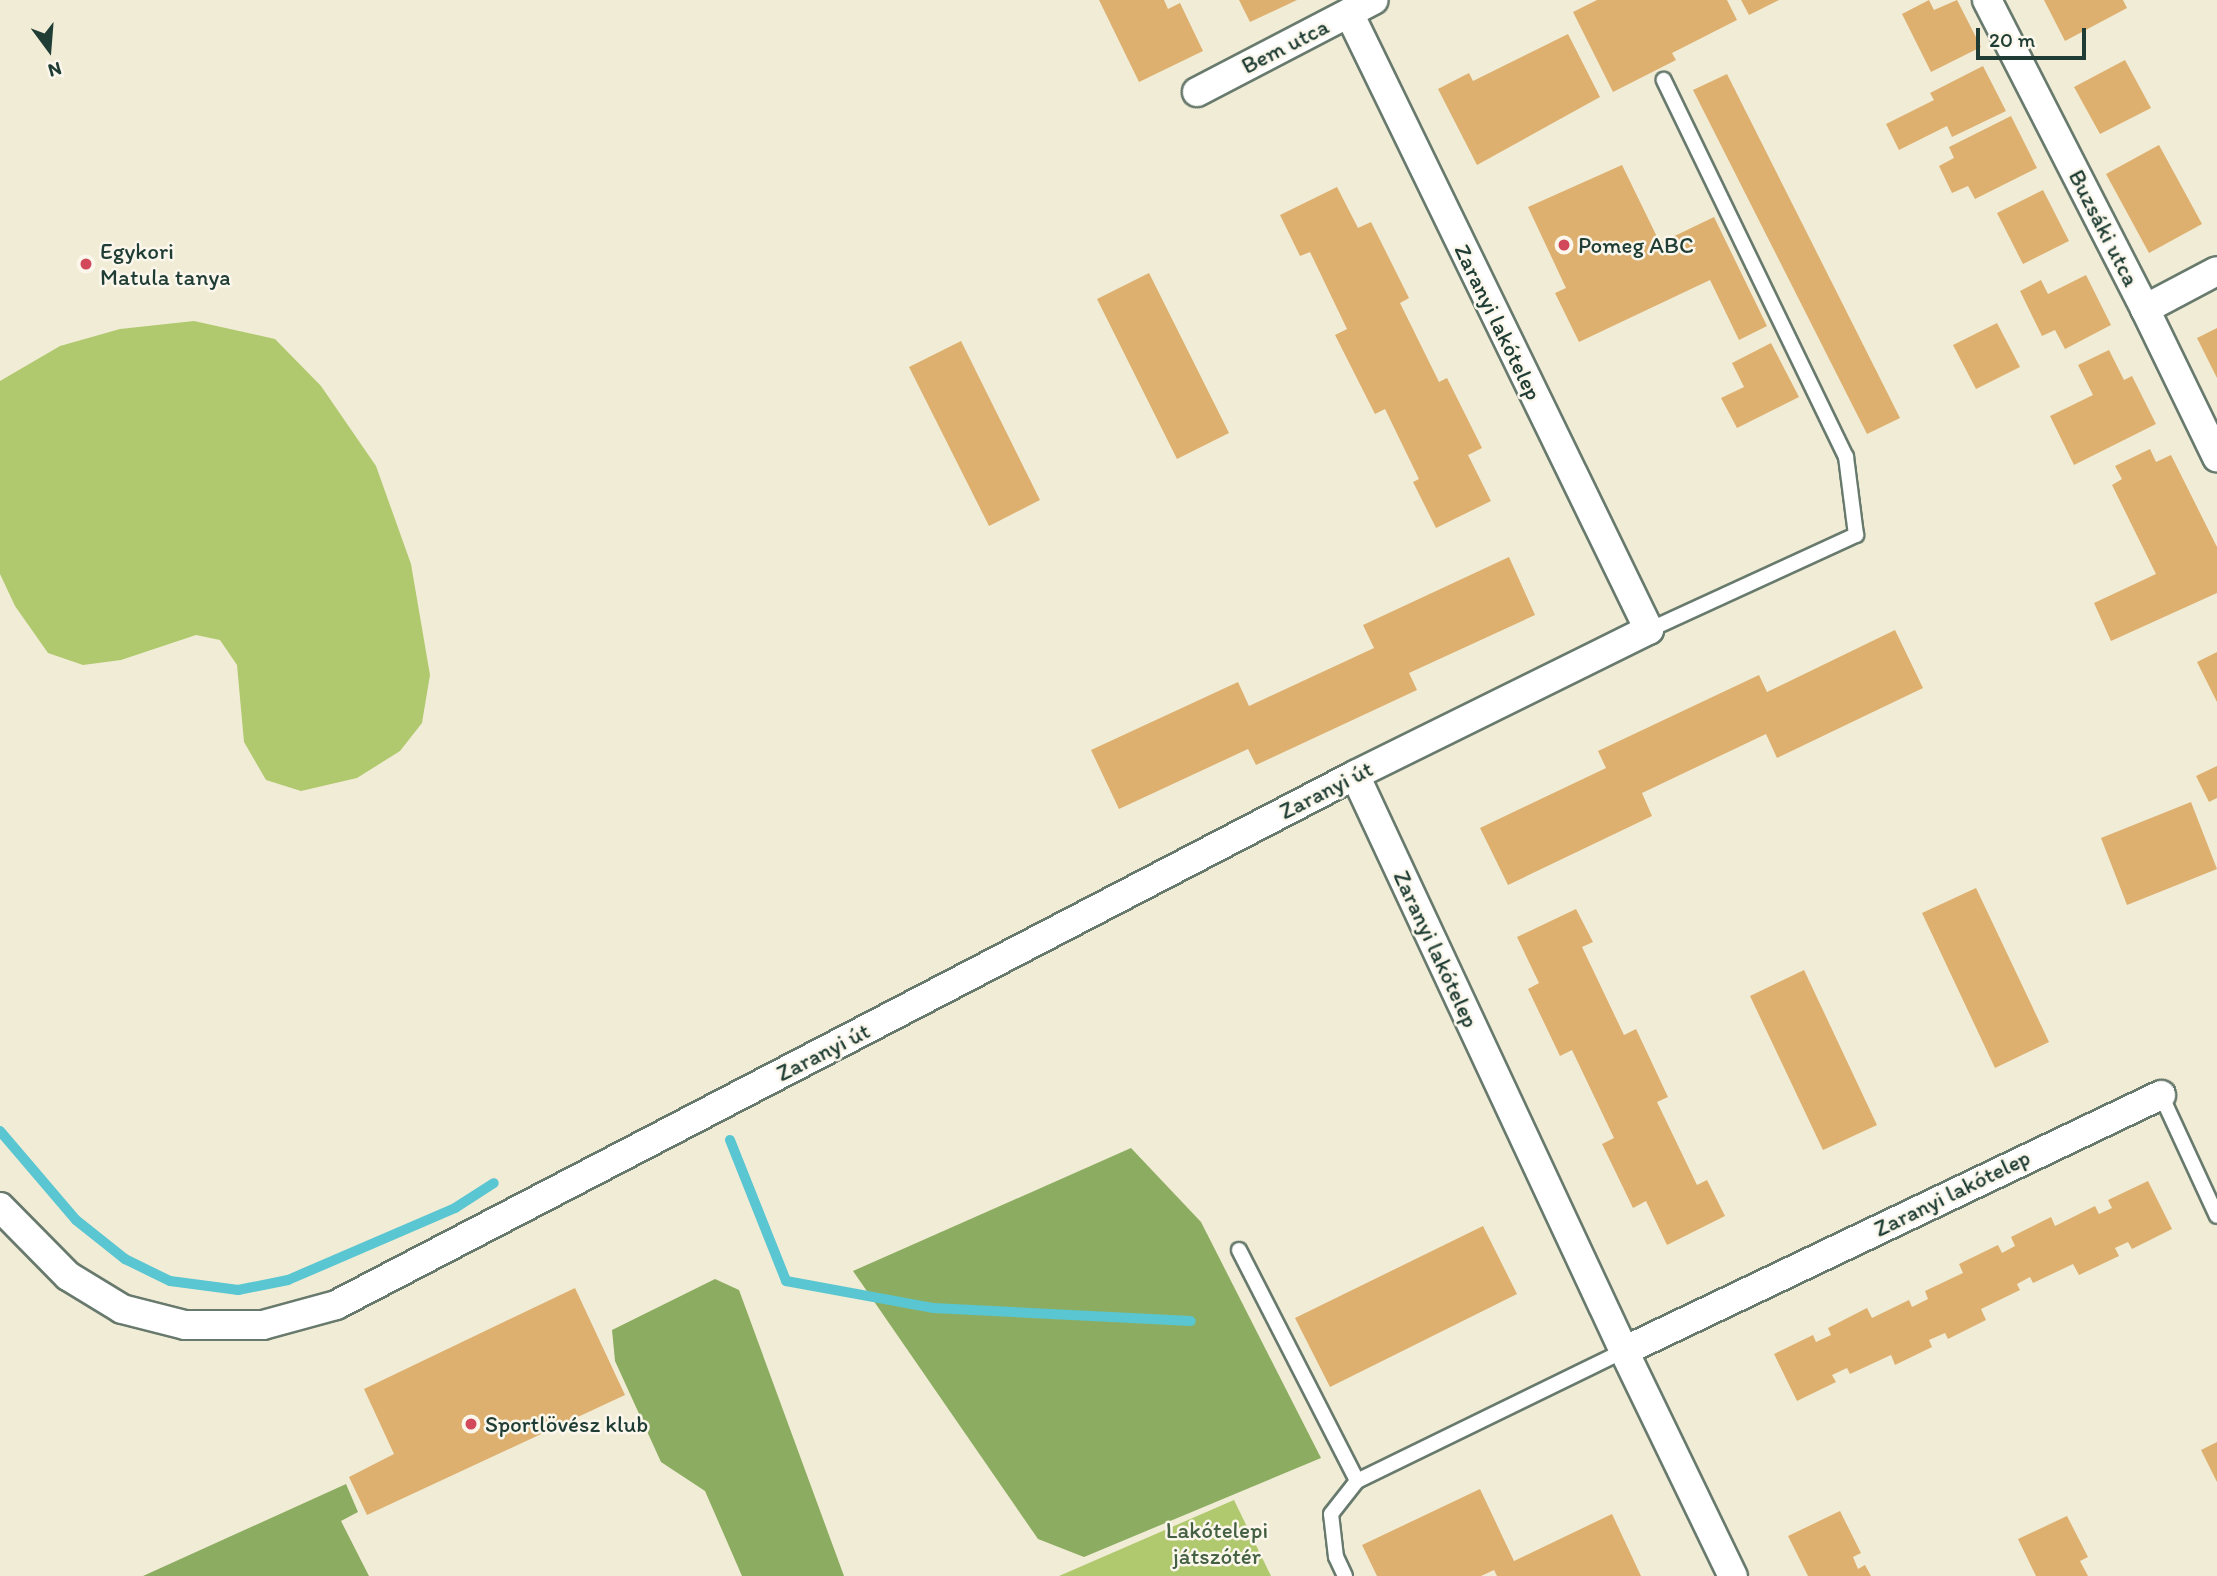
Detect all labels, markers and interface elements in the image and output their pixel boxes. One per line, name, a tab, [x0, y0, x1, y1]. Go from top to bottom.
street label: Bem utca	[1237, 12, 1333, 80]
north arrow	[14, 14, 84, 84]
scale bar	[1979, 14, 2089, 58]
text: 20 m	[1989, 27, 2035, 52]
text: N	[46, 57, 64, 82]
street label: Buzsáki utca	[2063, 165, 2145, 291]
place label: Pomeg ABC	[1578, 231, 1694, 259]
place label: Egykori Matula tanya	[100, 237, 230, 291]
marker: Pomeg ABC	[1556, 237, 1572, 253]
street label: Zaranyi lakótelep	[1448, 239, 1548, 405]
marker: Egykori Matula tanya	[78, 256, 94, 272]
street label: Zaranyi út	[1275, 755, 1377, 825]
street label: Zaranyi lakótelep	[1388, 866, 1484, 1032]
street label: Zaranyi út	[772, 1017, 874, 1087]
street label: Zaranyi lakótelep	[1869, 1143, 2035, 1243]
place label: Sportlövész klub	[485, 1410, 648, 1438]
marker: Sportlövész klub	[463, 1416, 479, 1432]
park label: Lakótelepi játszótér	[1166, 1516, 1268, 1570]

